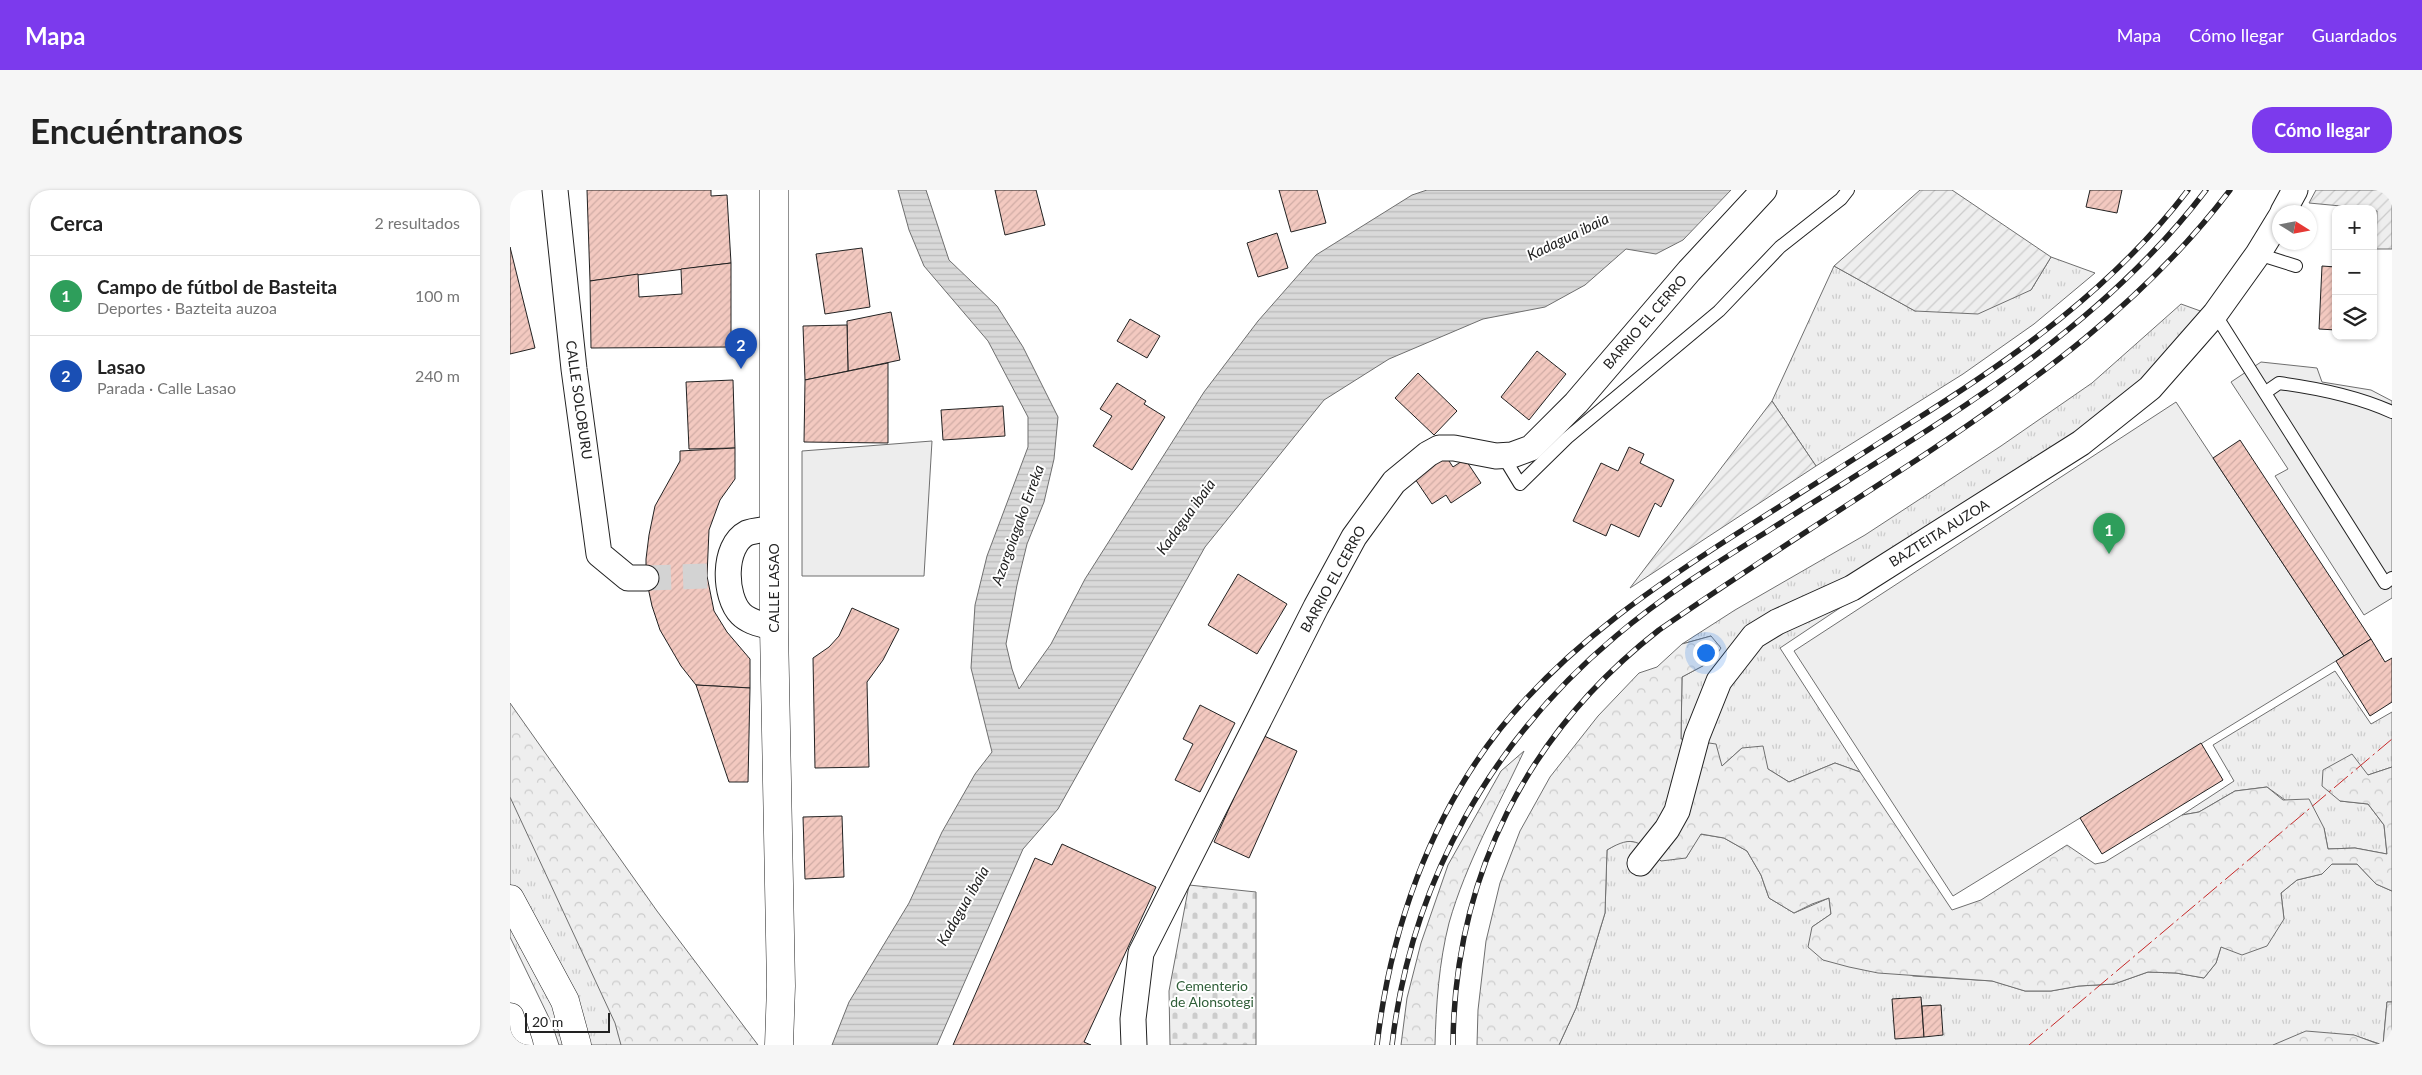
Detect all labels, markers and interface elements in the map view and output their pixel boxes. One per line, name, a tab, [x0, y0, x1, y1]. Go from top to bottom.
text: Mapa	[25, 21, 85, 50]
text: Mapa	[2117, 24, 2161, 46]
text: Cómo llegar	[2189, 24, 2284, 46]
text: Guardados	[2312, 24, 2397, 46]
button: Cómo llegar	[2252, 107, 2392, 153]
text: Encuéntranos	[30, 109, 243, 151]
north arrow	[2272, 205, 2317, 250]
map controls	[2332, 205, 2377, 340]
button: +	[2332, 205, 2377, 250]
water label: Kadagua ibaia	[1524, 208, 1612, 264]
text: Cerca	[50, 210, 103, 235]
text: 2 resultados	[374, 213, 460, 232]
button: −	[2332, 250, 2377, 295]
street label: BARRIO EL CERRO	[1599, 271, 1690, 372]
text: Campo de fútbol de Basteita	[97, 275, 337, 298]
text: 1	[61, 286, 71, 305]
text: 100 m	[415, 286, 460, 305]
button: layers	[2332, 295, 2377, 340]
text: Deportes · Bazteita auzoa	[97, 298, 277, 317]
pin: 2	[725, 328, 757, 369]
street label: CALLE SOLOBURU	[563, 339, 596, 461]
text: Lasao	[97, 355, 145, 378]
text: 2	[61, 366, 71, 385]
text: 240 m	[415, 366, 460, 385]
text: Parada · Calle Lasao	[97, 378, 236, 397]
water label: Azorgoiagako Erreka	[987, 462, 1047, 588]
water label: Kadagua ibaia	[1152, 475, 1219, 558]
street label: BAZTEITA AUZOA	[1886, 495, 1992, 570]
pin: 1	[2093, 513, 2125, 554]
street label: BARRIO EL CERRO	[1296, 523, 1369, 635]
street label: CALLE LASAO	[765, 543, 782, 633]
your location	[1693, 640, 1719, 666]
water label: Kadagua ibaia	[932, 862, 992, 948]
park label: Cementerio de Alonsotegi	[1170, 977, 1254, 1010]
scale bar	[525, 1010, 610, 1033]
text: 20 m	[532, 1013, 563, 1030]

